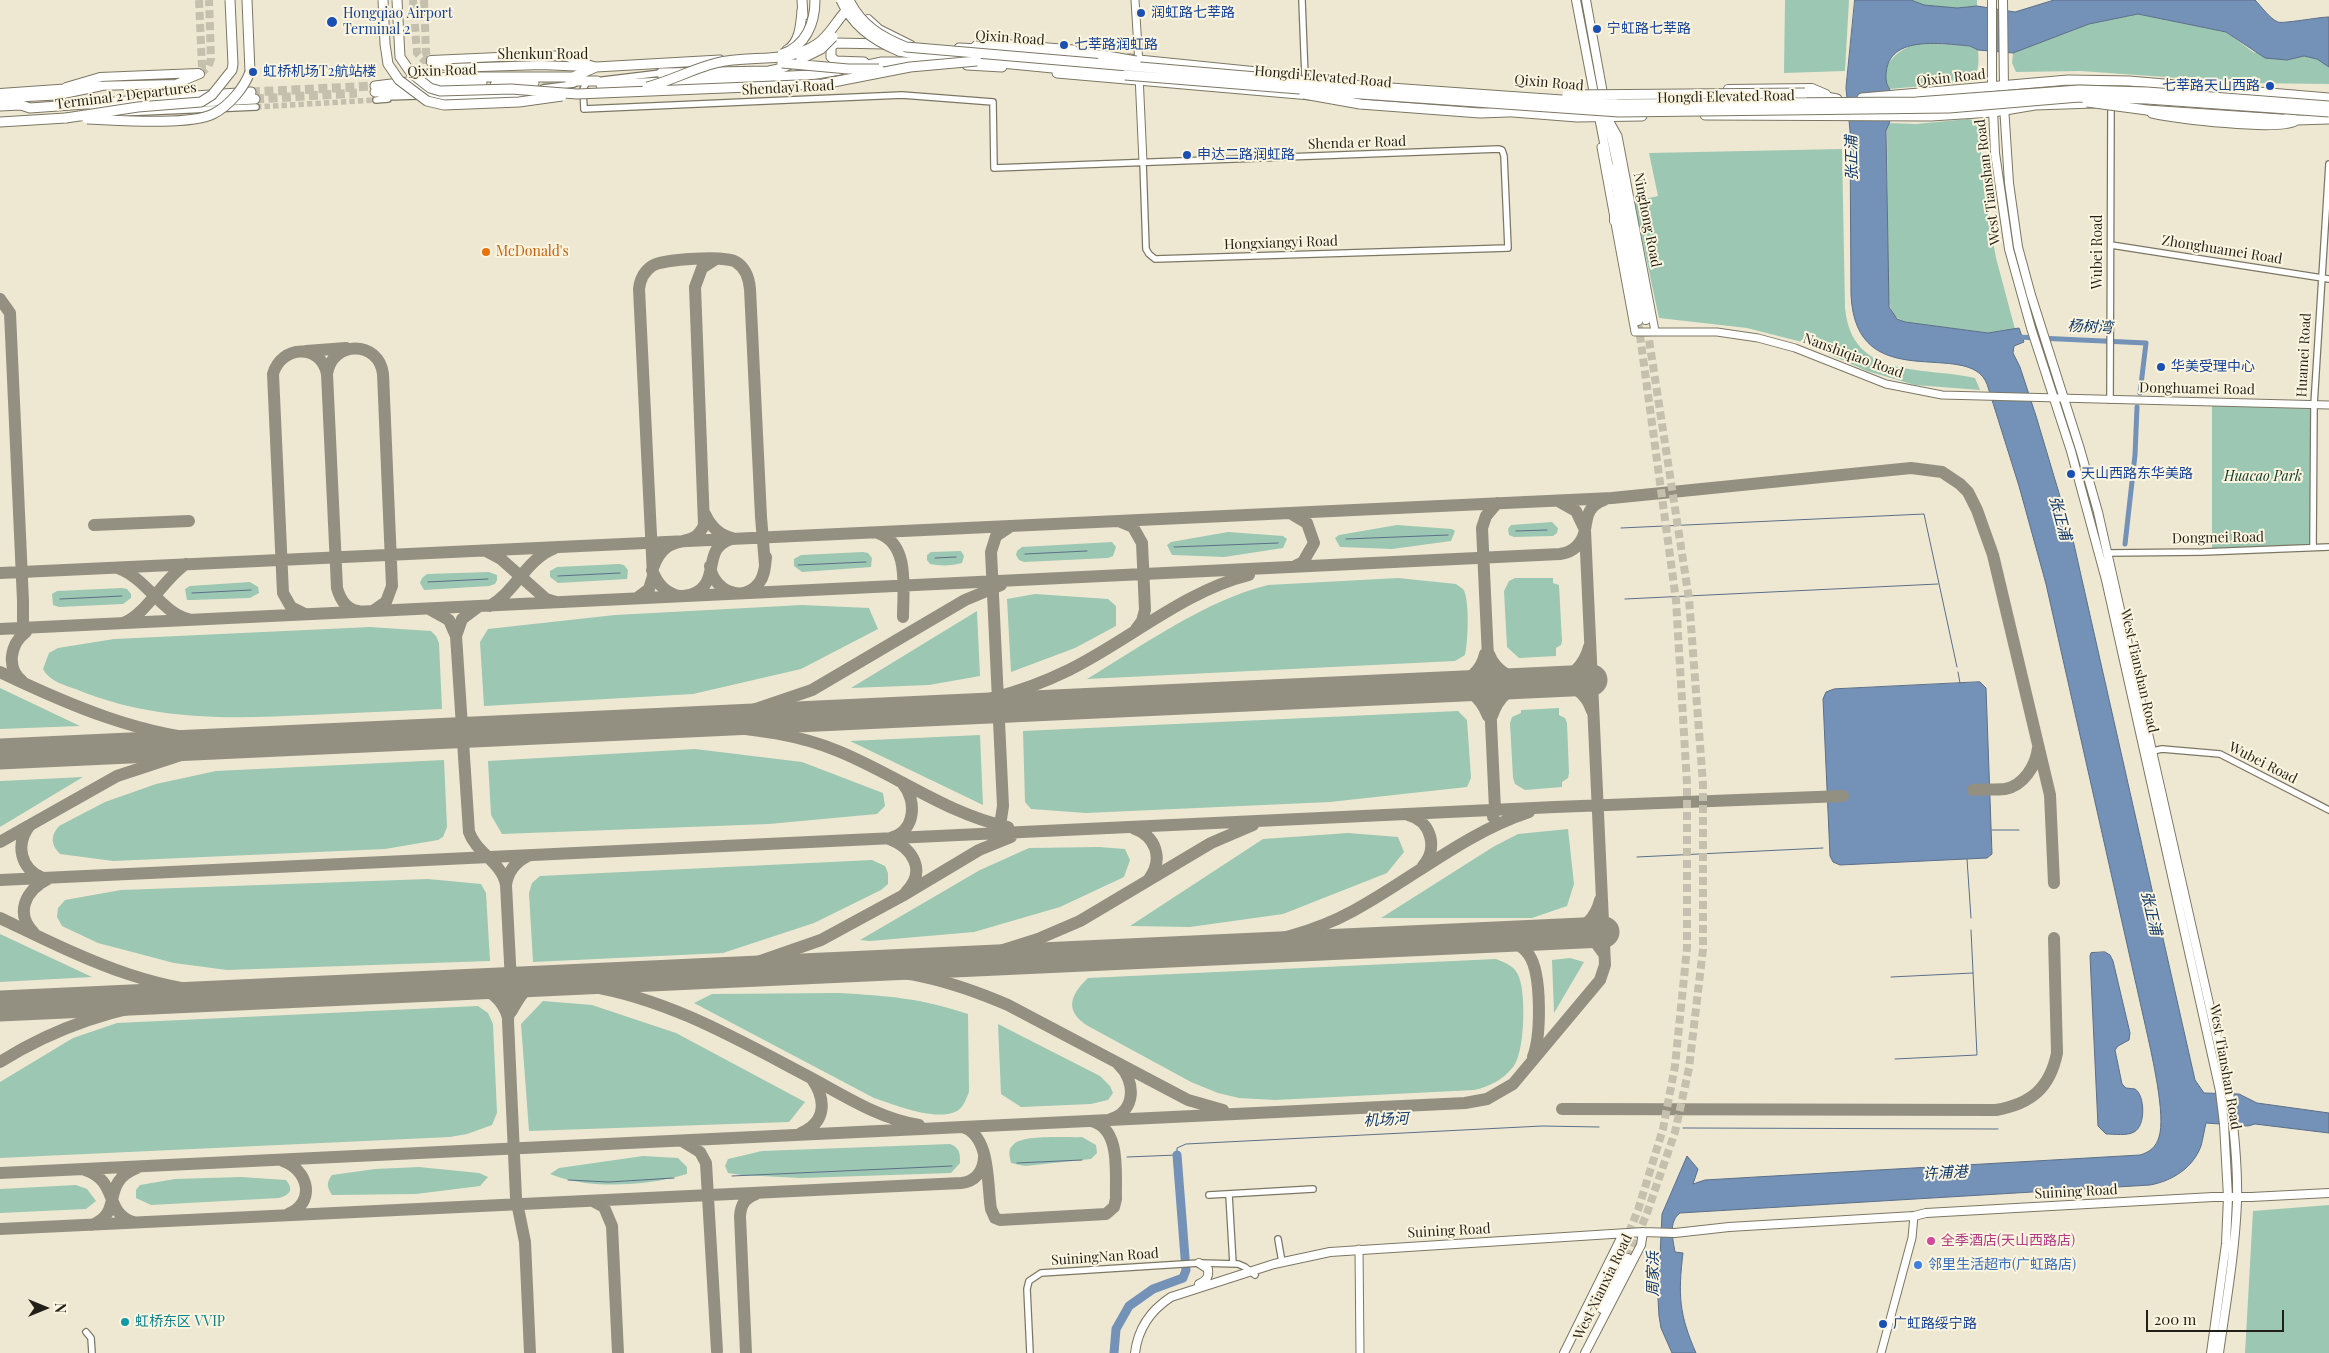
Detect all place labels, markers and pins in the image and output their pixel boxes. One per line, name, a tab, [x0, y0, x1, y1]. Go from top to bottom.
place label: 润虹路七莘路	[1151, 5, 1235, 21]
place label: Hongqiao Airport Terminal 2	[343, 6, 453, 38]
marker: 润虹路七莘路	[1135, 7, 1147, 19]
marker: Hongqiao Airport Terminal 2	[325, 15, 339, 29]
place label: 宁虹路七莘路	[1607, 21, 1691, 37]
marker: 宁虹路七莘路	[1591, 23, 1603, 35]
place label: 七莘路润虹路	[1074, 37, 1158, 53]
marker: 七莘路润虹路	[1058, 39, 1070, 51]
place label: 虹桥机场T2航站楼	[263, 64, 376, 80]
marker: 虹桥机场T2航站楼	[247, 66, 259, 78]
place label: 七莘路天山西路	[2162, 78, 2260, 94]
marker: 七莘路天山西路	[2264, 80, 2276, 92]
place label: 申达二路润虹路	[1197, 147, 1295, 163]
marker: 申达二路润虹路	[1181, 149, 1193, 161]
place label: McDonald's	[496, 244, 569, 260]
marker: McDonald's	[480, 246, 492, 258]
place label: 华美受理中心	[2171, 359, 2255, 375]
marker: 华美受理中心	[2155, 361, 2167, 373]
place label: 天山西路东华美路	[2081, 466, 2193, 482]
marker: 天山西路东华美路	[2065, 468, 2077, 480]
place label: 全季酒店(天山西路店)	[1941, 1233, 2075, 1249]
marker: 全季酒店(天山西路店)	[1925, 1235, 1937, 1247]
place label: 邻里生活超市(广虹路店)	[1928, 1257, 2076, 1273]
marker: 邻里生活超市(广虹路店)	[1912, 1259, 1924, 1271]
place label: 虹桥东区 VVIP	[135, 1314, 225, 1330]
marker: 虹桥东区 VVIP	[119, 1316, 131, 1328]
place label: 广虹路绥宁路	[1893, 1316, 1977, 1332]
marker: 广虹路绥宁路	[1877, 1318, 1889, 1330]

